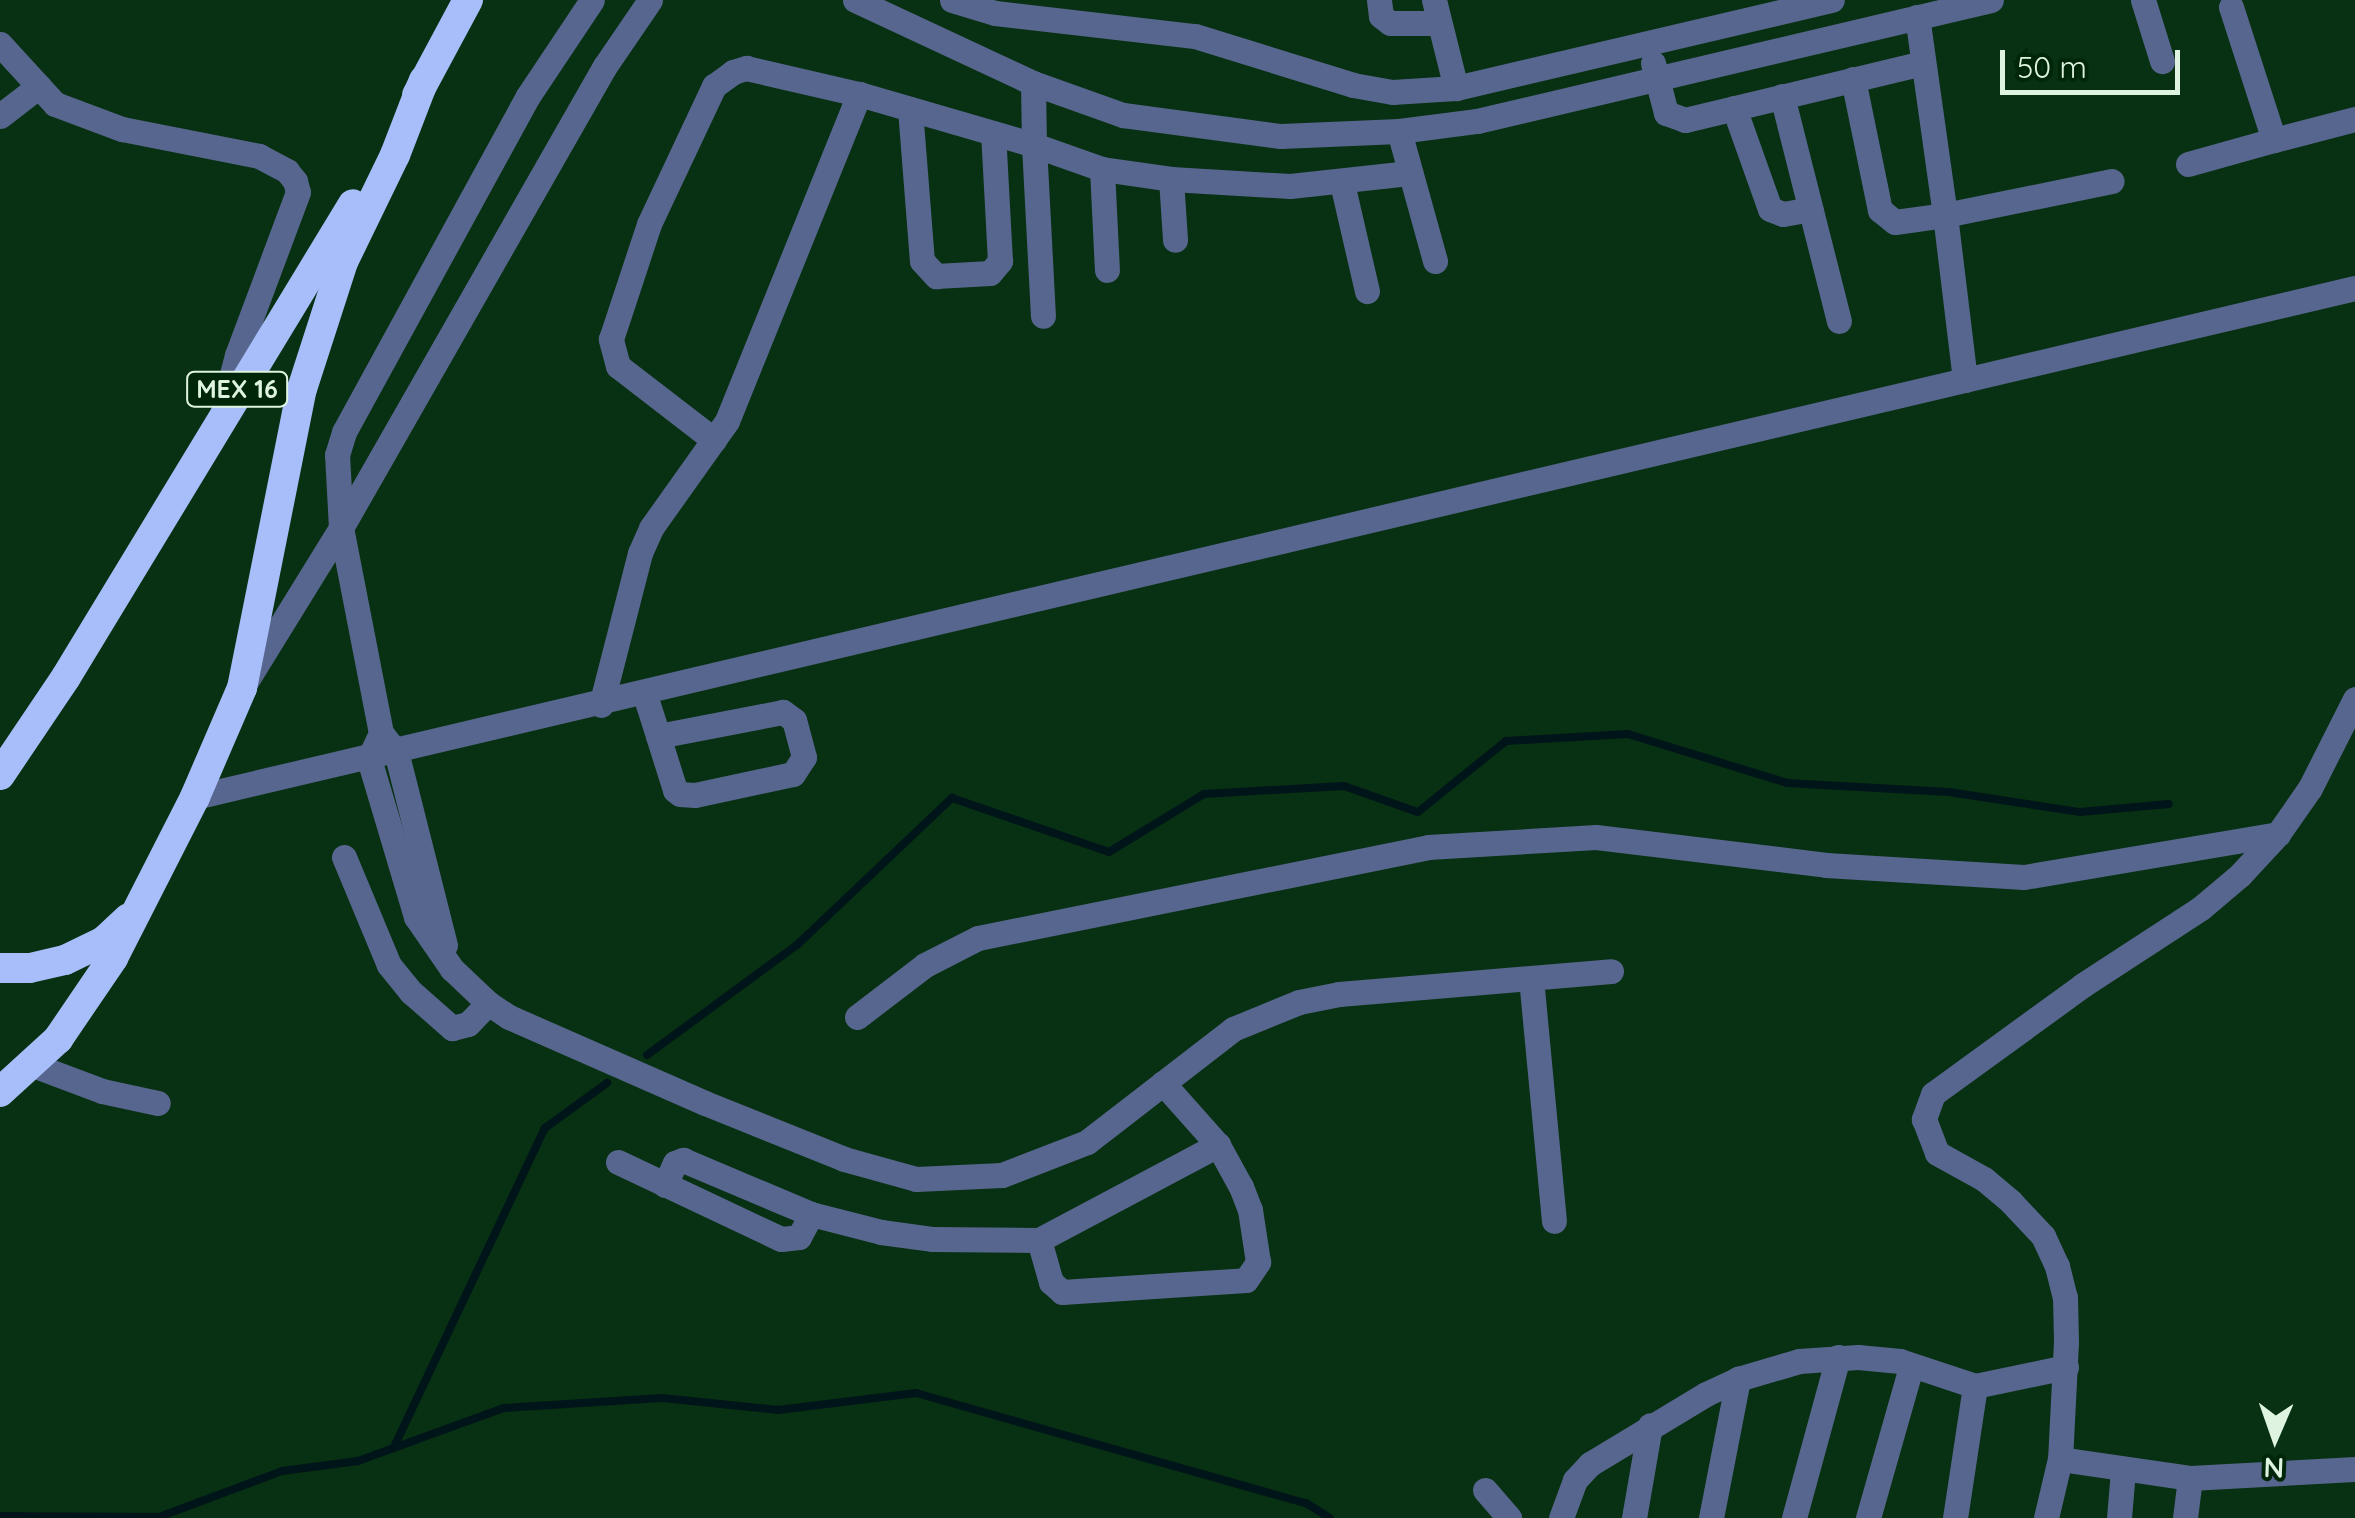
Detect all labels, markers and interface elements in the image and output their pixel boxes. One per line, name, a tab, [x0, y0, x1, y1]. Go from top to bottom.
scale bar	[2005, 30, 2185, 92]
text: 50 m	[2017, 48, 2087, 86]
road number: MEX 16	[184, 369, 290, 409]
north arrow	[2225, 1388, 2325, 1488]
text: N	[2263, 1451, 2285, 1486]

